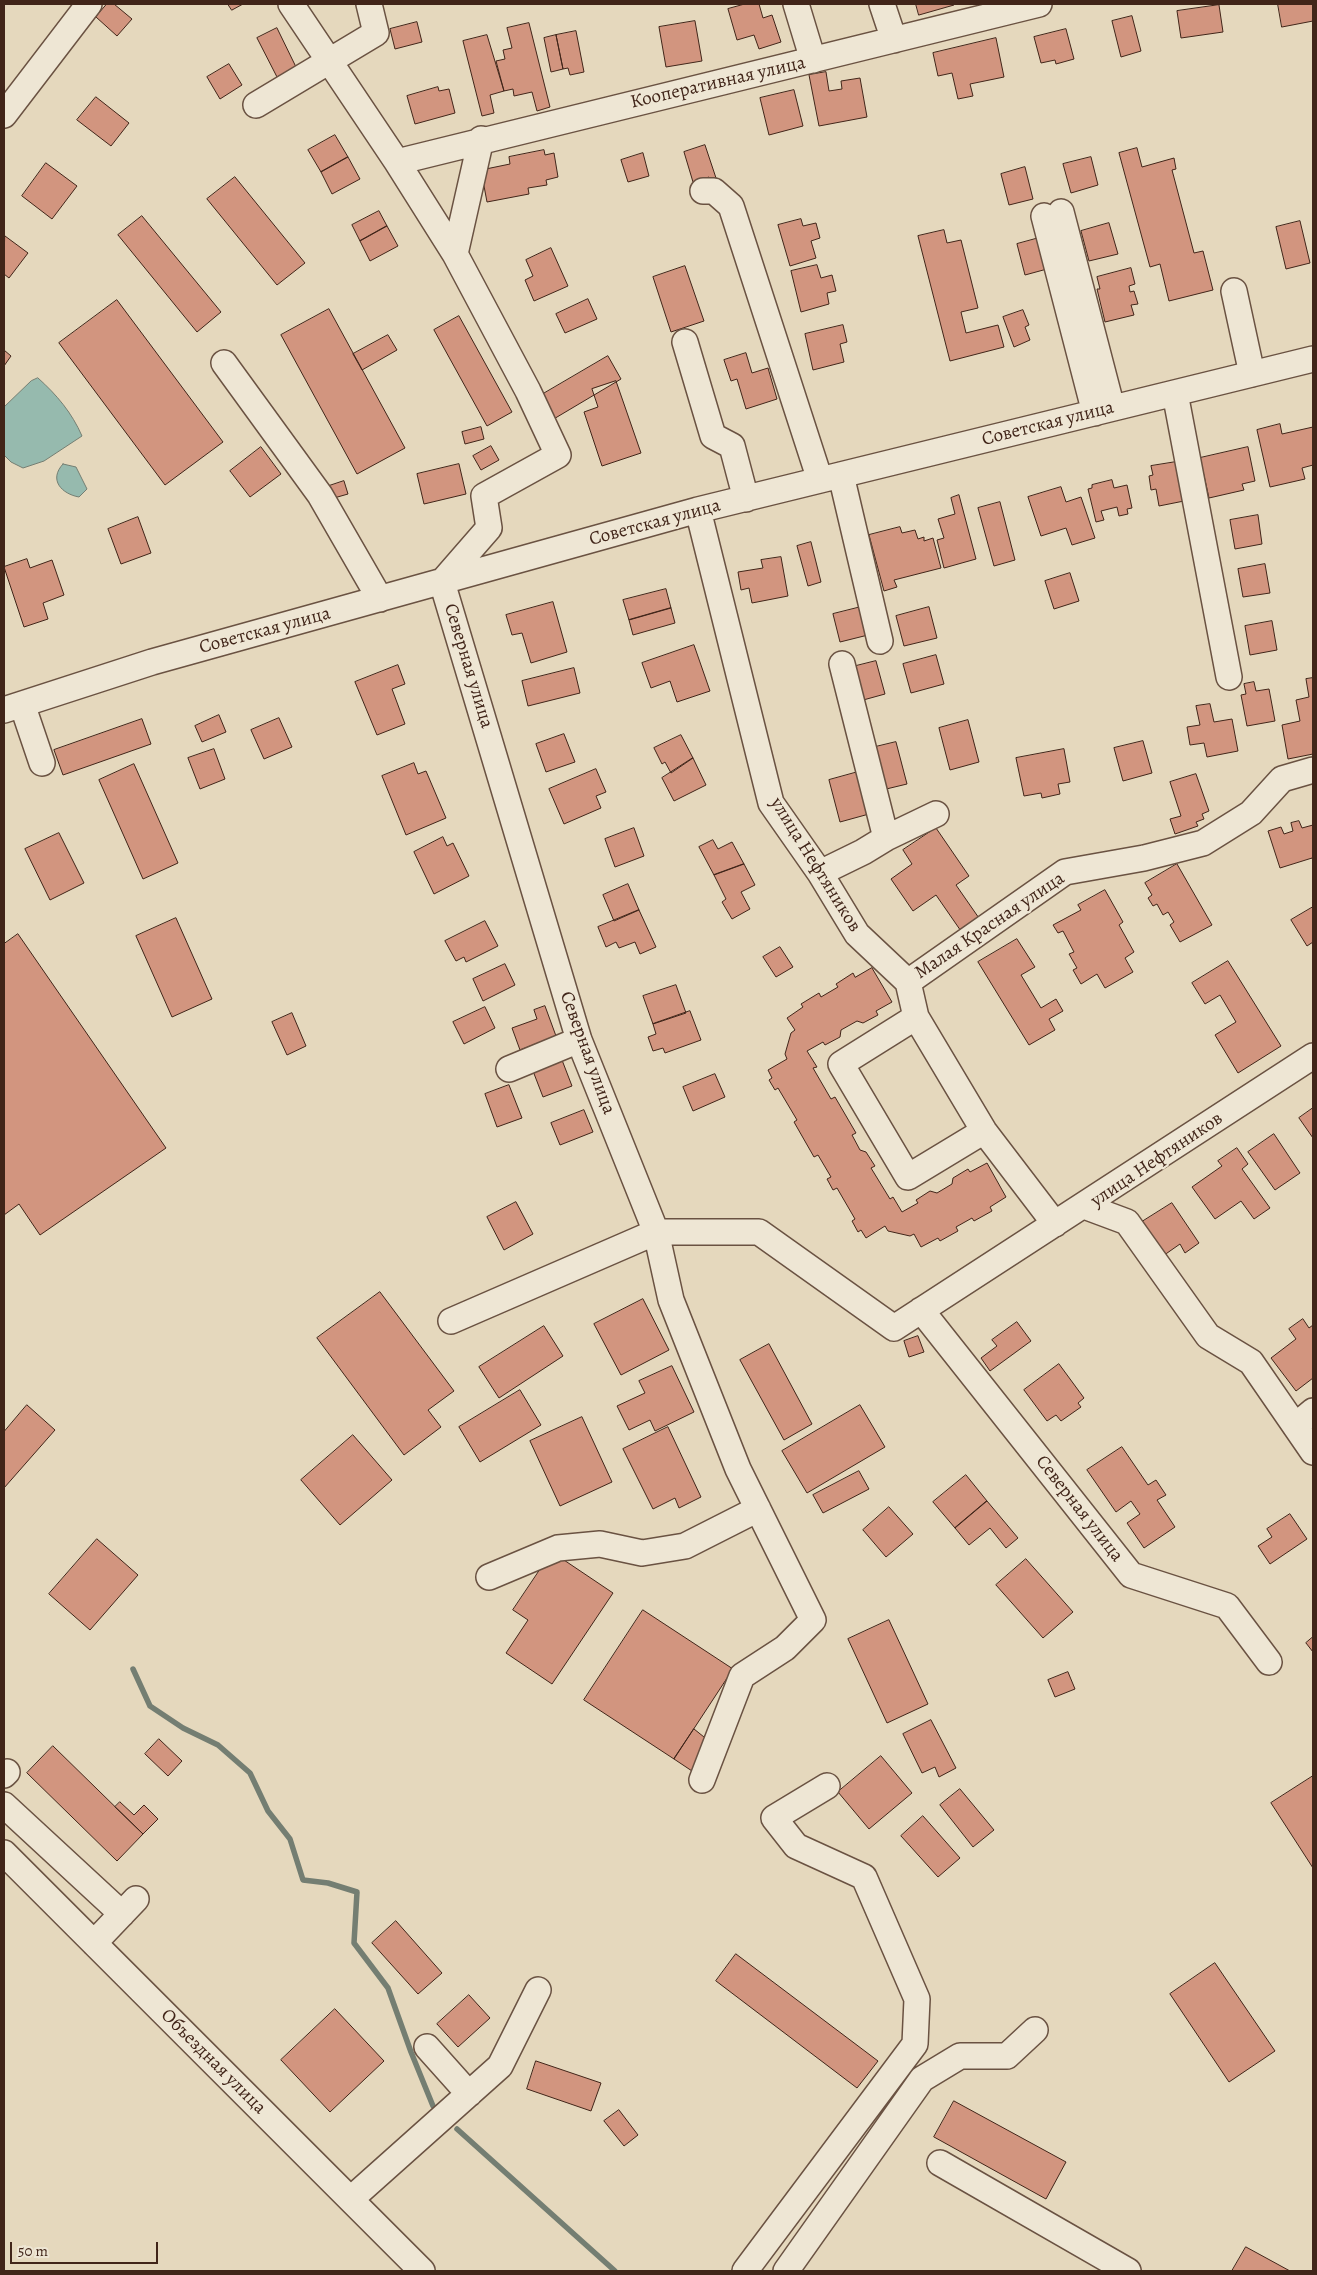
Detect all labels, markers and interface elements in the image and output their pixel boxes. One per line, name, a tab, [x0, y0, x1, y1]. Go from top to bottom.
street label: Кооперативная улица	[628, 52, 808, 114]
street label: Советская улица	[980, 397, 1116, 451]
street label: Советская улица	[587, 494, 723, 552]
street label: Северная улица	[438, 601, 498, 731]
street label: Советская улица	[197, 602, 333, 660]
street label: улица Нефтяников	[764, 794, 866, 936]
street label: Малая Красная улица	[911, 867, 1069, 985]
street label: Северная улица	[554, 988, 620, 1118]
street label: улица Нефтяников	[1087, 1107, 1227, 1213]
street label: Северная улица	[1030, 1451, 1128, 1567]
street label: Объездная улица	[155, 2004, 271, 2120]
scale bar	[12, 2232, 160, 2264]
text: 50 m	[18, 2241, 48, 2261]

